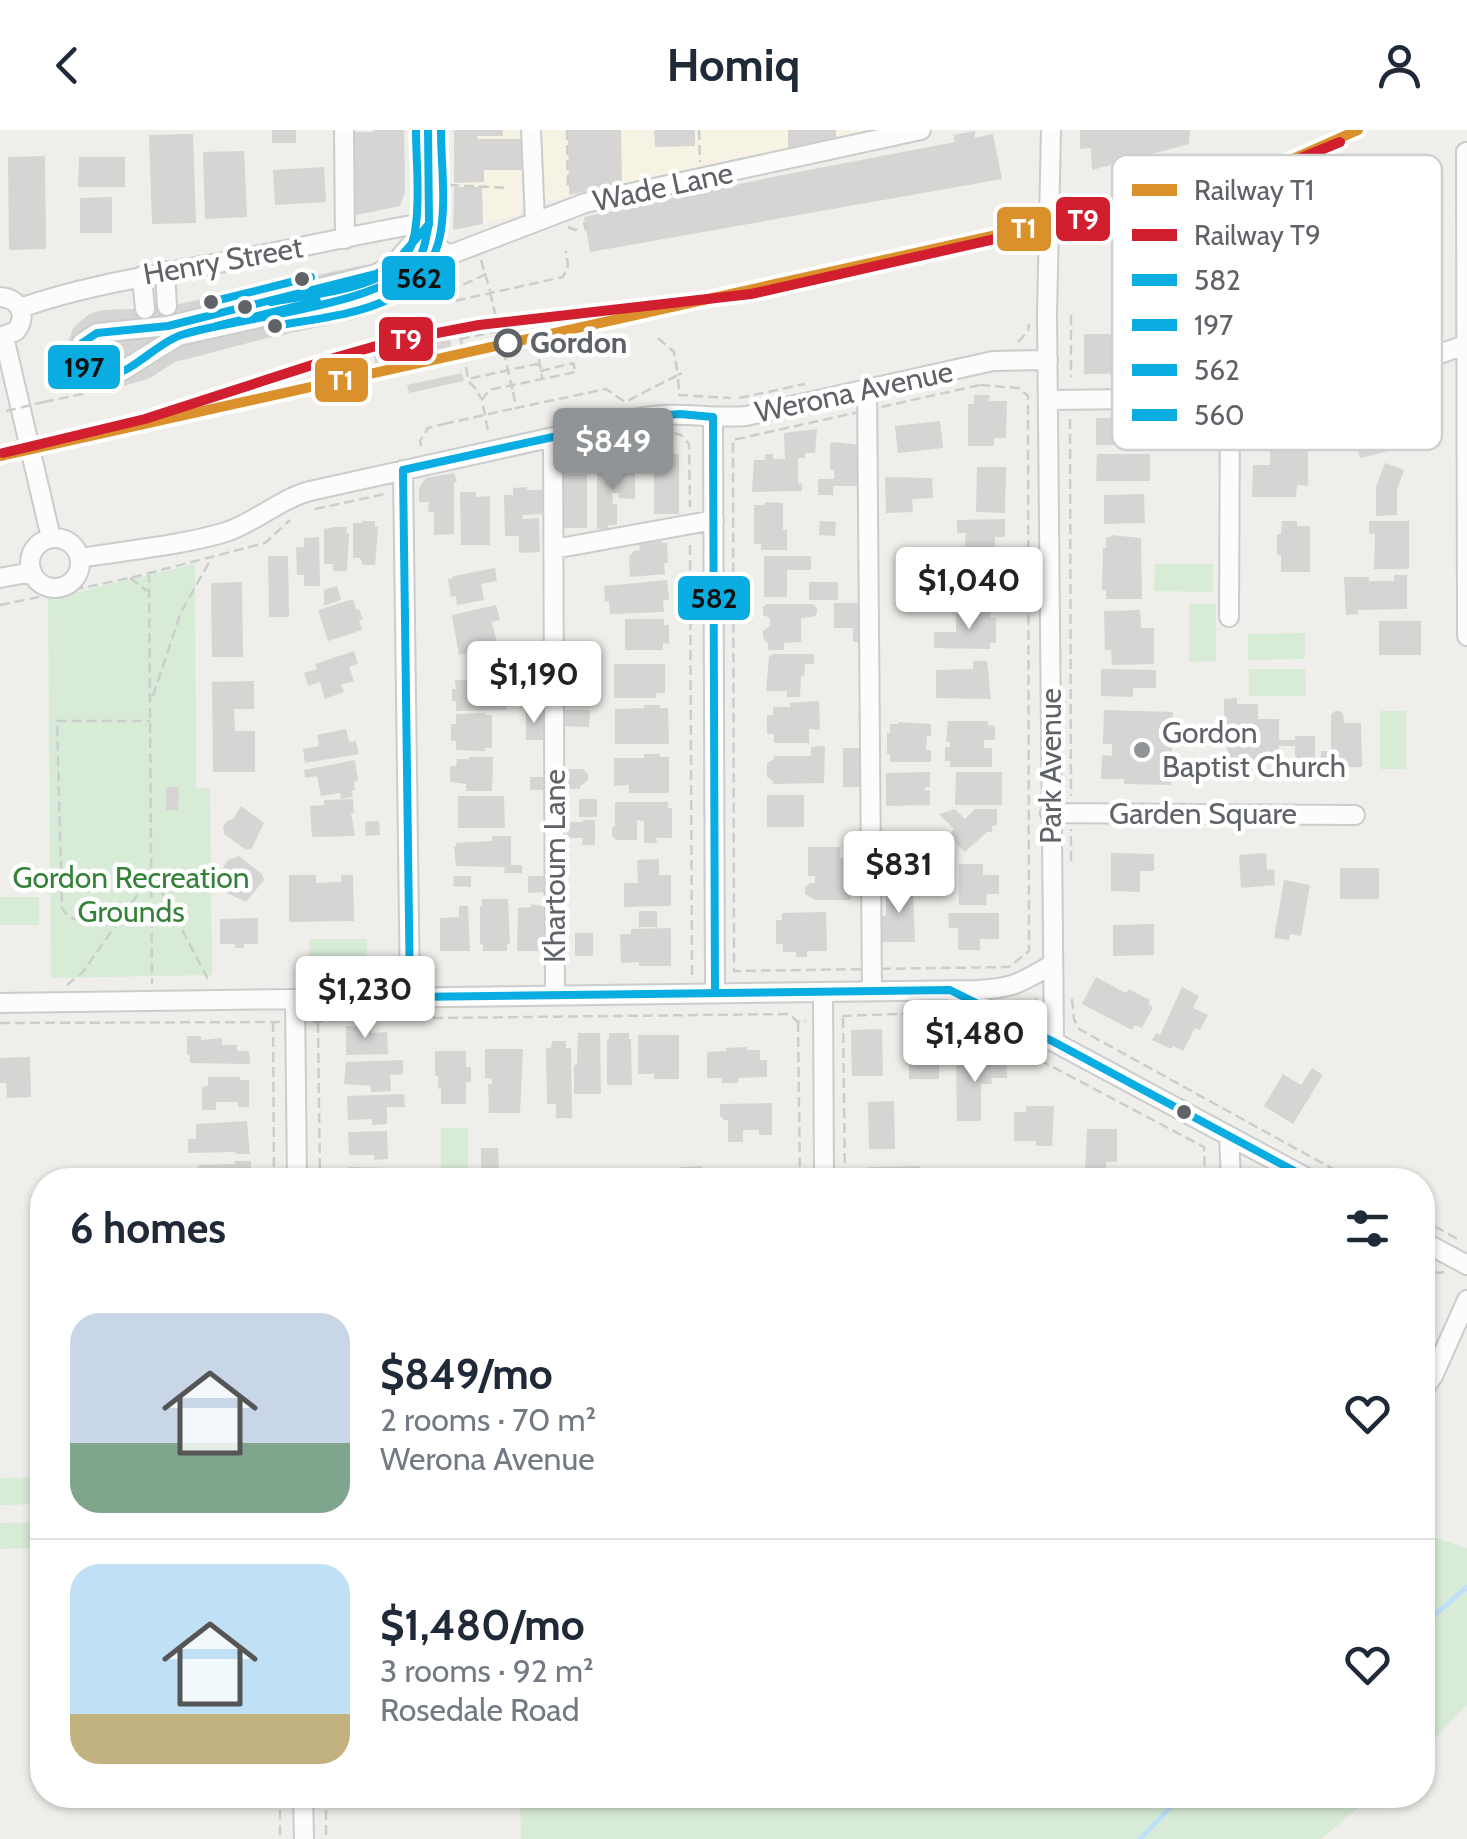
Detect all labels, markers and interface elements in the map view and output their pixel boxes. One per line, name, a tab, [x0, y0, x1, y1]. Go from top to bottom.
icon: back	[40, 38, 95, 93]
text: Homiq	[667, 38, 800, 92]
icon: person	[1372, 38, 1427, 93]
street label: Wade Lane	[590, 154, 736, 219]
legend	[1112, 155, 1442, 450]
text: Railway T1	[1194, 173, 1314, 207]
line badge: T9	[1054, 195, 1112, 243]
text: T9	[1067, 202, 1099, 236]
line badge: T1	[995, 205, 1053, 253]
text: T1	[1011, 211, 1037, 245]
text: Railway T9	[1194, 218, 1321, 252]
street label: Henry Street	[140, 228, 306, 293]
line badge: 562	[380, 254, 457, 302]
text: 562	[396, 261, 442, 295]
text: 582	[1194, 263, 1241, 297]
unlabelled marker	[292, 269, 312, 289]
unlabelled marker	[201, 292, 221, 312]
unlabelled marker	[235, 297, 255, 317]
text: 197	[1194, 308, 1233, 342]
line badge: T9	[377, 315, 435, 363]
unlabelled marker	[265, 316, 285, 336]
text: T9	[390, 322, 422, 356]
place label: Gordon	[530, 324, 627, 361]
marker: Gordon	[495, 330, 521, 356]
line badge: 197	[46, 343, 122, 391]
text: 197	[64, 350, 105, 384]
street label: Werona Avenue	[752, 352, 956, 431]
text: 562	[1194, 353, 1240, 387]
line badge: T1	[313, 356, 370, 404]
text: T1	[328, 363, 354, 397]
text: 560	[1194, 398, 1245, 432]
pin: $849	[554, 408, 672, 493]
text: $849	[575, 421, 651, 460]
pin: $1,040	[888, 547, 1050, 632]
text: $1,040	[918, 560, 1020, 599]
line badge: 582	[676, 574, 752, 622]
text: 582	[691, 581, 737, 615]
pin: $1,190	[453, 641, 615, 726]
text: $1,190	[489, 654, 579, 693]
street label: Park Avenue	[1032, 688, 1069, 844]
place label: Gordon Baptist Church	[1162, 714, 1346, 785]
marker: Gordon Baptist Church	[1131, 739, 1153, 761]
street label: Khartoum Lane	[536, 769, 573, 963]
street label: Garden Square	[1109, 795, 1297, 832]
pin: $831	[840, 831, 958, 916]
text: $831	[866, 844, 932, 883]
park label: Gordon Recreation Grounds	[12, 859, 250, 930]
pin: $1,230	[284, 956, 446, 1041]
text: $1,230	[318, 969, 412, 1008]
pin: $1,480	[894, 1000, 1056, 1085]
text: $1,480	[925, 1013, 1025, 1052]
unlabelled marker	[1174, 1102, 1194, 1122]
icon: filters	[1340, 1201, 1395, 1256]
text: 6 homes	[70, 1202, 226, 1254]
text: $849/mo	[380, 1348, 553, 1400]
icon: home	[150, 1353, 270, 1473]
icon: heart	[1340, 1386, 1395, 1441]
text: 2 rooms · 70 m²	[380, 1400, 596, 1439]
text: Werona Avenue	[380, 1439, 595, 1478]
text: $1,480/mo	[380, 1599, 585, 1651]
icon: home	[150, 1604, 270, 1724]
icon: heart	[1340, 1637, 1395, 1692]
text: 3 rooms · 92 m²	[380, 1651, 594, 1690]
text: Rosedale Road	[380, 1690, 579, 1729]

